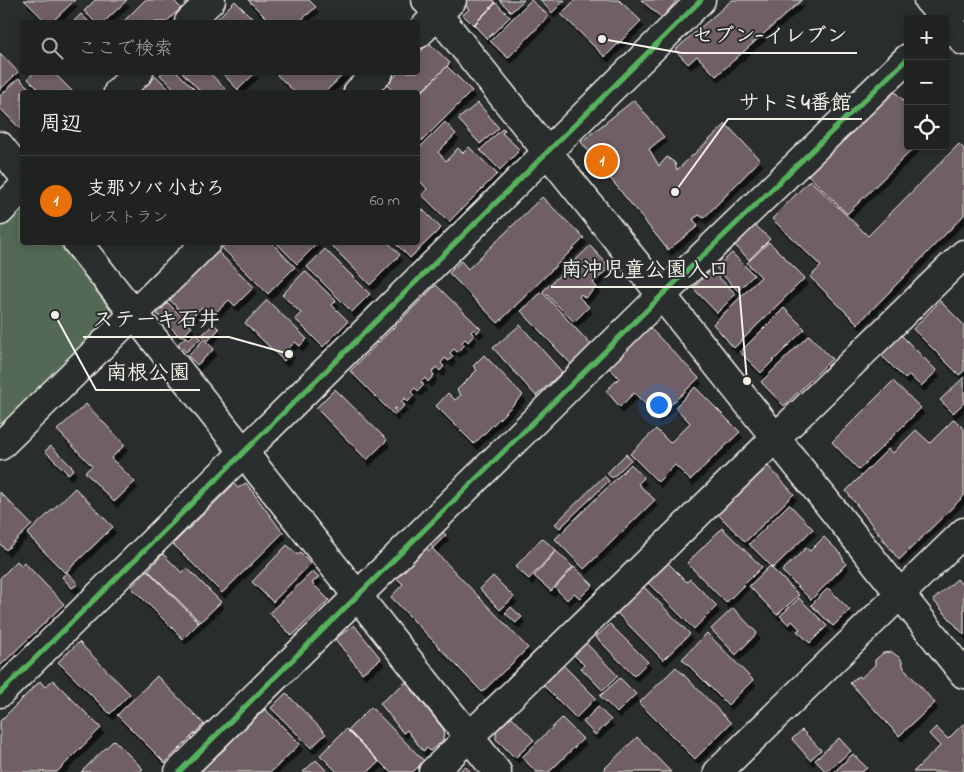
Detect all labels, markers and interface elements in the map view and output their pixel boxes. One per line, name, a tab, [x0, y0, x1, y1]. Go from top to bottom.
map controls	[904, 15, 949, 150]
button: +	[904, 15, 949, 60]
callout: セブン-イレブン	[682, 17, 857, 53]
search box	[20, 20, 420, 75]
text: セブン-イレブン	[693, 22, 847, 52]
icon: search	[38, 34, 66, 62]
text: ここで検索	[78, 36, 173, 63]
button: −	[904, 60, 949, 105]
callout: サトミ4番館	[728, 83, 862, 119]
text: サトミ4番館	[738, 89, 852, 119]
button: locate	[904, 105, 949, 150]
text: 周辺	[40, 110, 82, 140]
pin: 1	[586, 142, 618, 180]
text: 支那ソバ 小むろ	[87, 176, 225, 203]
text: 1	[53, 189, 59, 213]
text: 60 m	[370, 189, 400, 213]
text: レストラン	[87, 206, 168, 230]
callout: 南沖児童公園入口	[551, 251, 739, 287]
text: 南沖児童公園入口	[561, 256, 729, 286]
callout: ステーキ石井	[83, 301, 229, 337]
text: ステーキ石井	[92, 306, 220, 336]
callout: 南根公園	[96, 354, 200, 390]
text: 南根公園	[106, 359, 190, 389]
your location	[646, 392, 672, 418]

